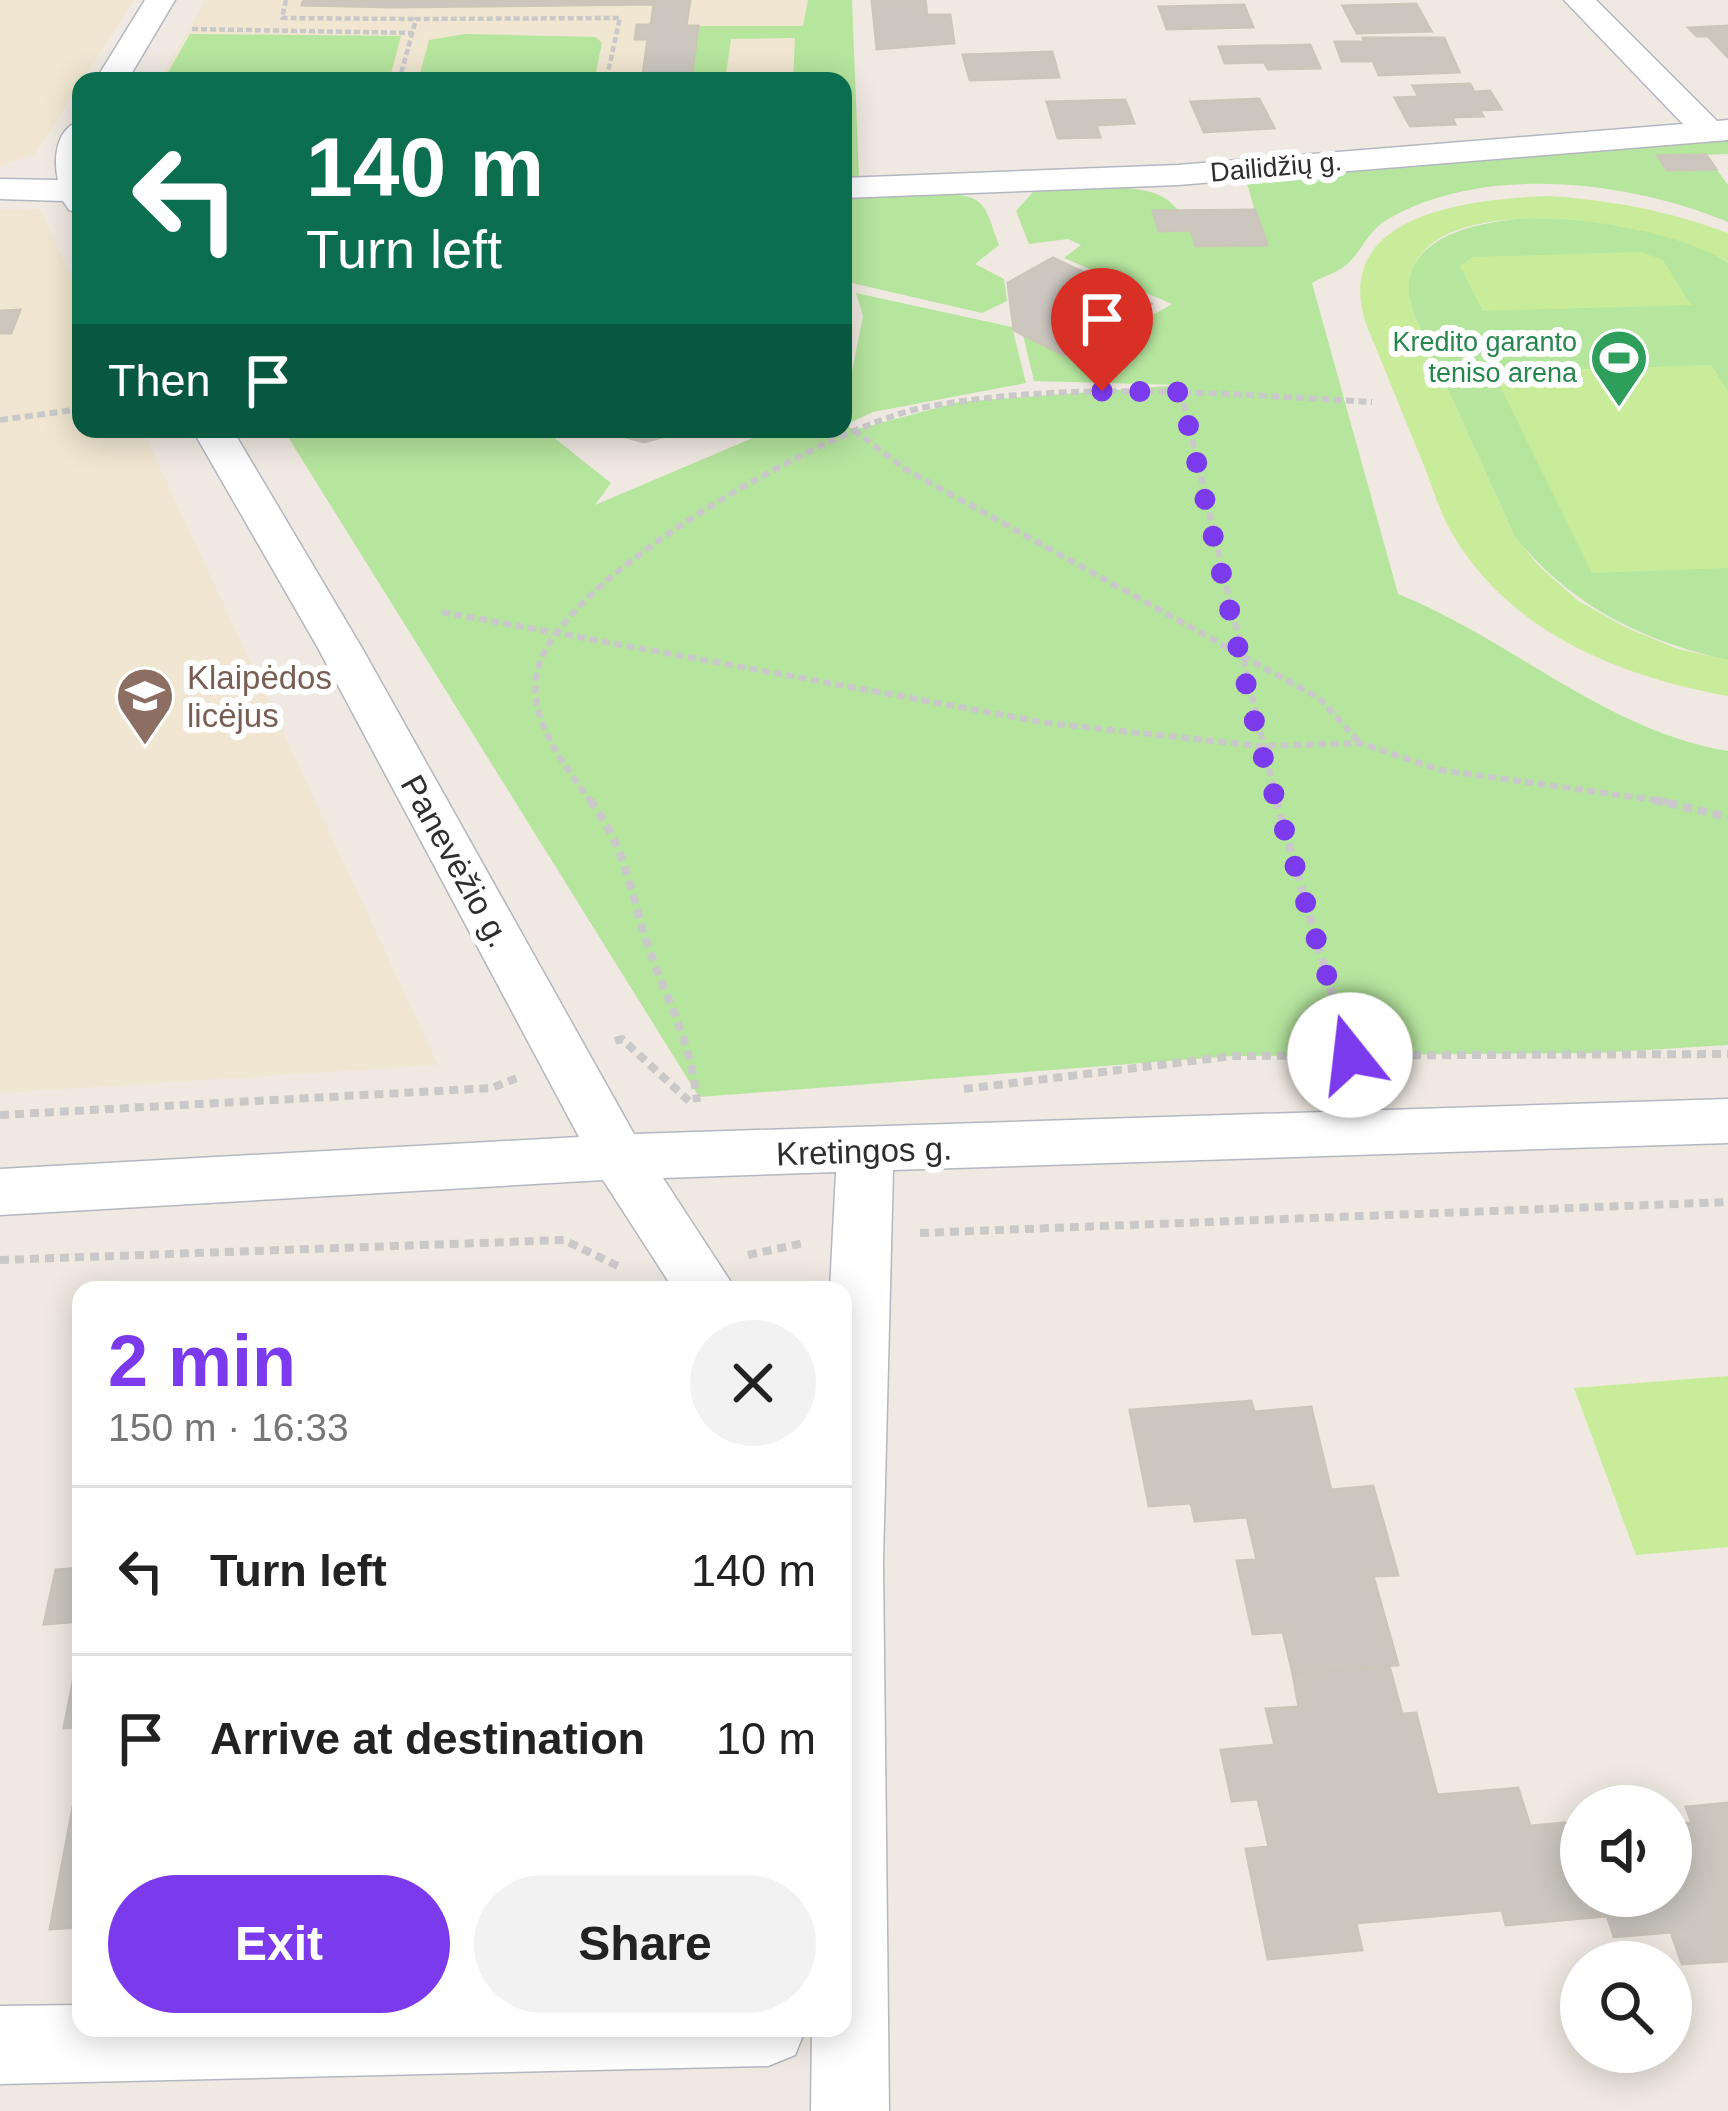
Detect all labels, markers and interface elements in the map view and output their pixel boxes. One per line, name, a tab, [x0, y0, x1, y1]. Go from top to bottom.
icon: left	[108, 120, 264, 276]
text: 140 m	[306, 120, 544, 214]
street label: Dailidžių g.	[1209, 146, 1343, 188]
text: Turn left	[306, 219, 502, 279]
pin	[1051, 268, 1153, 391]
icon: arrive	[1069, 286, 1135, 352]
place label: Kredito garanto teniso arena	[1392, 327, 1578, 388]
sports icon: Kredito garanto teniso arena	[1588, 327, 1650, 409]
icon: arrive	[235, 348, 301, 414]
text: Then	[108, 355, 211, 406]
place label: Klaipėdos licėjus	[187, 659, 332, 734]
school or university icon: Klaipėdos licėjus	[114, 665, 176, 747]
street label: Panevėžio g.	[394, 769, 518, 953]
position arrow	[1287, 992, 1413, 1118]
street label: Kretingos g.	[775, 1129, 953, 1173]
button: close	[690, 1320, 816, 1446]
text: 2 min	[108, 1321, 296, 1401]
text: 150 m · 16:33	[108, 1406, 349, 1449]
icon: left	[108, 1538, 174, 1604]
text: Turn left	[210, 1545, 387, 1596]
text: 140 m	[691, 1545, 816, 1596]
icon: arrive	[108, 1706, 174, 1772]
text: Arrive at destination	[210, 1713, 645, 1764]
text: 10 m	[716, 1713, 816, 1764]
map controls	[1560, 1785, 1692, 2073]
button: sound	[1560, 1785, 1692, 1917]
button: Exit	[108, 1875, 450, 2013]
button: Share	[474, 1875, 816, 2013]
button: search	[1560, 1941, 1692, 2073]

